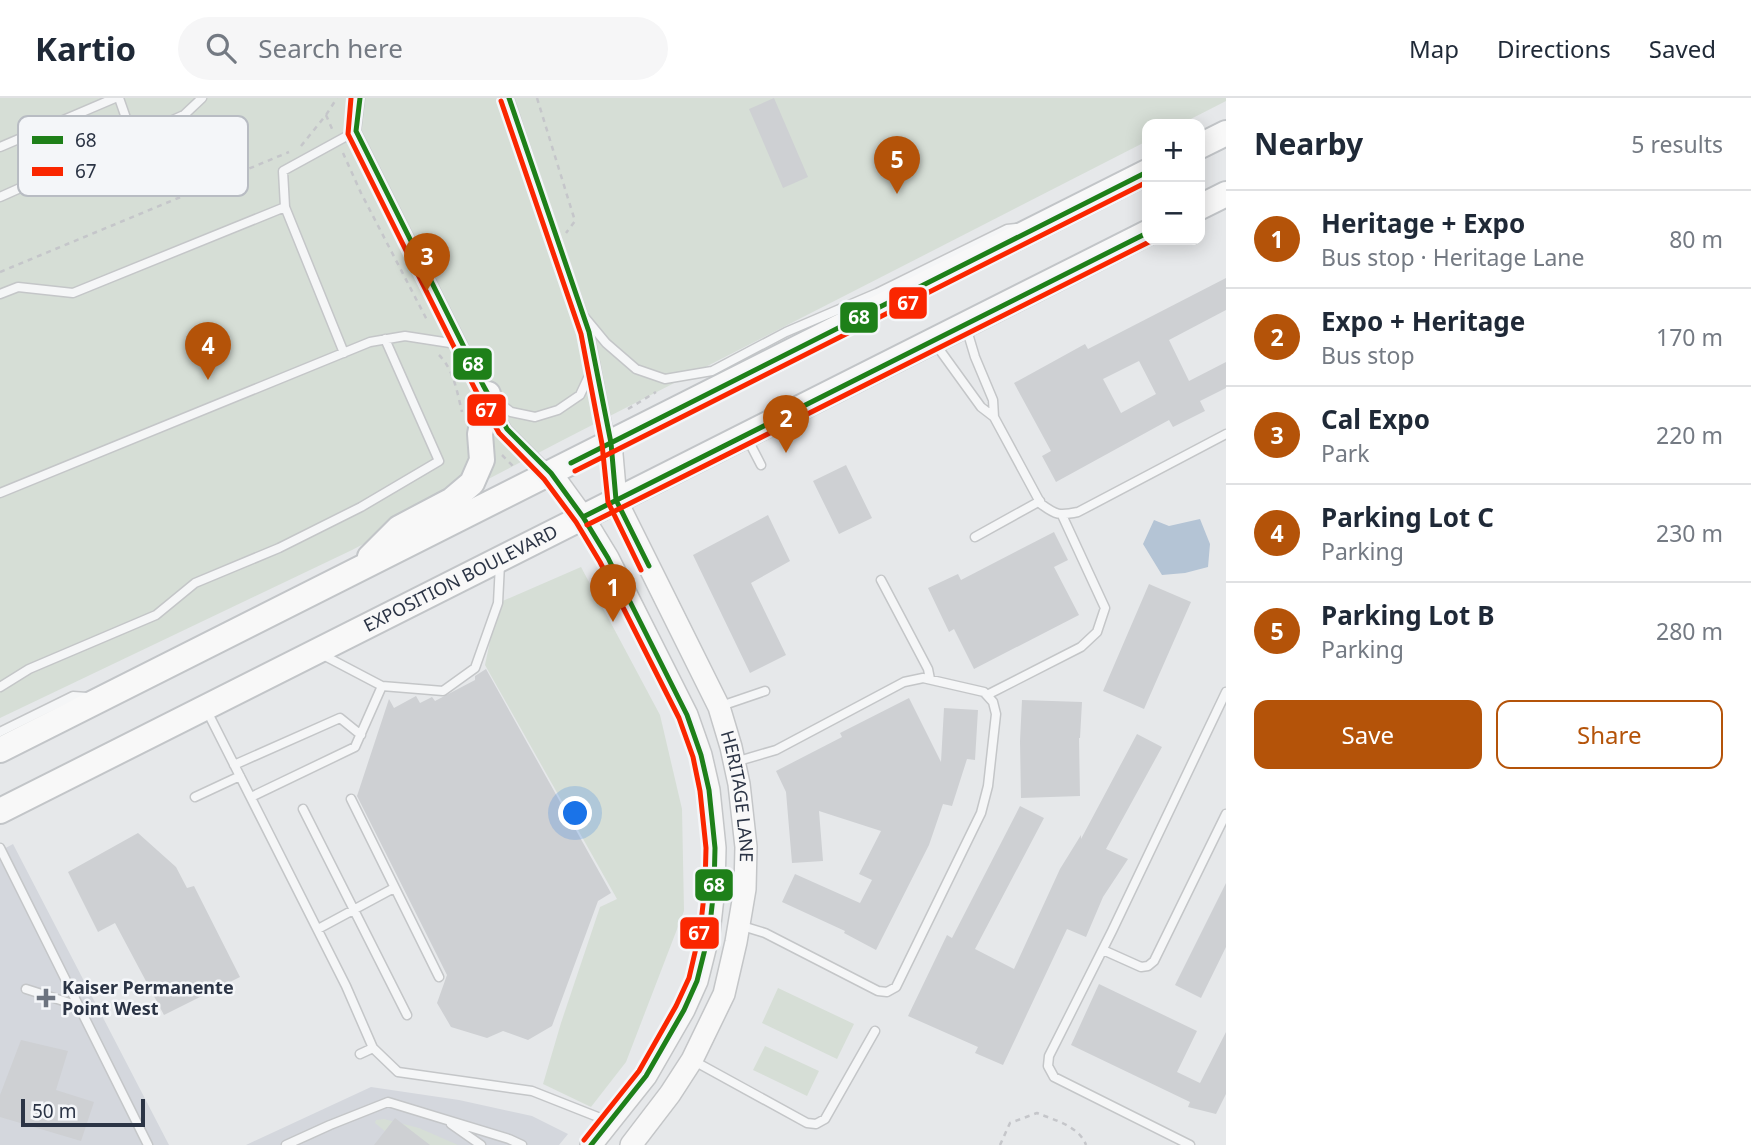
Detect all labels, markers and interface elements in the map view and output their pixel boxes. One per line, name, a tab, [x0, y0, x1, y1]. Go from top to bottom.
search box	[178, 17, 668, 80]
text: Kartio	[35, 26, 136, 71]
icon: search	[202, 29, 240, 67]
text: Search here	[258, 30, 403, 66]
text: Map	[1409, 32, 1459, 65]
text: Directions	[1497, 32, 1611, 65]
text: Saved	[1649, 32, 1716, 65]
legend	[18, 116, 248, 196]
map controls	[1142, 119, 1205, 245]
button: +	[1142, 119, 1205, 182]
text: Nearby	[1254, 123, 1363, 164]
text: 68	[75, 127, 97, 153]
text: 5 results	[1631, 128, 1723, 160]
pin: 5	[874, 136, 920, 194]
text: 67	[75, 158, 97, 184]
button: −	[1142, 182, 1205, 245]
text: Heritage + Expo	[1321, 205, 1525, 241]
text: 1	[1270, 223, 1284, 255]
text: 80 m	[1669, 223, 1723, 255]
pin: 3	[404, 233, 450, 291]
text: Bus stop · Heritage Lane	[1321, 241, 1585, 273]
line badge: 67	[888, 286, 928, 320]
text: 67	[897, 290, 919, 316]
line badge: 68	[839, 301, 879, 334]
text: Expo + Heritage	[1321, 303, 1525, 339]
text: 68	[848, 304, 870, 330]
text: 2	[1270, 321, 1284, 353]
text: 170 m	[1656, 321, 1723, 353]
pin: 4	[185, 322, 231, 380]
text: Bus stop	[1321, 339, 1415, 371]
line badge: 68	[452, 347, 493, 381]
text: 68	[462, 351, 484, 377]
line badge: 67	[466, 393, 507, 427]
pin: 2	[763, 395, 809, 453]
text: 67	[475, 397, 497, 423]
text: Cal Expo	[1321, 401, 1430, 437]
text: 3	[1270, 419, 1284, 451]
text: 220 m	[1656, 419, 1723, 451]
text: Park	[1321, 437, 1370, 469]
text: Parking Lot C	[1321, 499, 1494, 535]
text: 4	[1270, 517, 1284, 549]
text: 230 m	[1656, 517, 1723, 549]
street label: EXPOSITION BOULEVARD	[359, 519, 561, 637]
text: Parking	[1321, 535, 1404, 567]
pin: 1	[590, 564, 636, 622]
text: Parking Lot B	[1321, 597, 1494, 633]
text: 5	[1270, 615, 1284, 647]
text: 280 m	[1656, 615, 1723, 647]
text: Parking	[1321, 633, 1404, 665]
button: Save	[1254, 700, 1482, 769]
button: Share	[1496, 700, 1723, 769]
street label: HERITAGE LANE	[716, 727, 759, 862]
your location	[558, 796, 592, 830]
line badge: 68	[694, 868, 734, 902]
text: 68	[703, 872, 725, 898]
line badge: 67	[679, 916, 720, 950]
text: 67	[688, 920, 710, 946]
place label: Kaiser Permanente Point West	[62, 975, 234, 1020]
marker: Kaiser Permanente Point West	[36, 988, 56, 1008]
scale bar	[21, 1096, 145, 1128]
text: 50 m	[32, 1098, 76, 1124]

